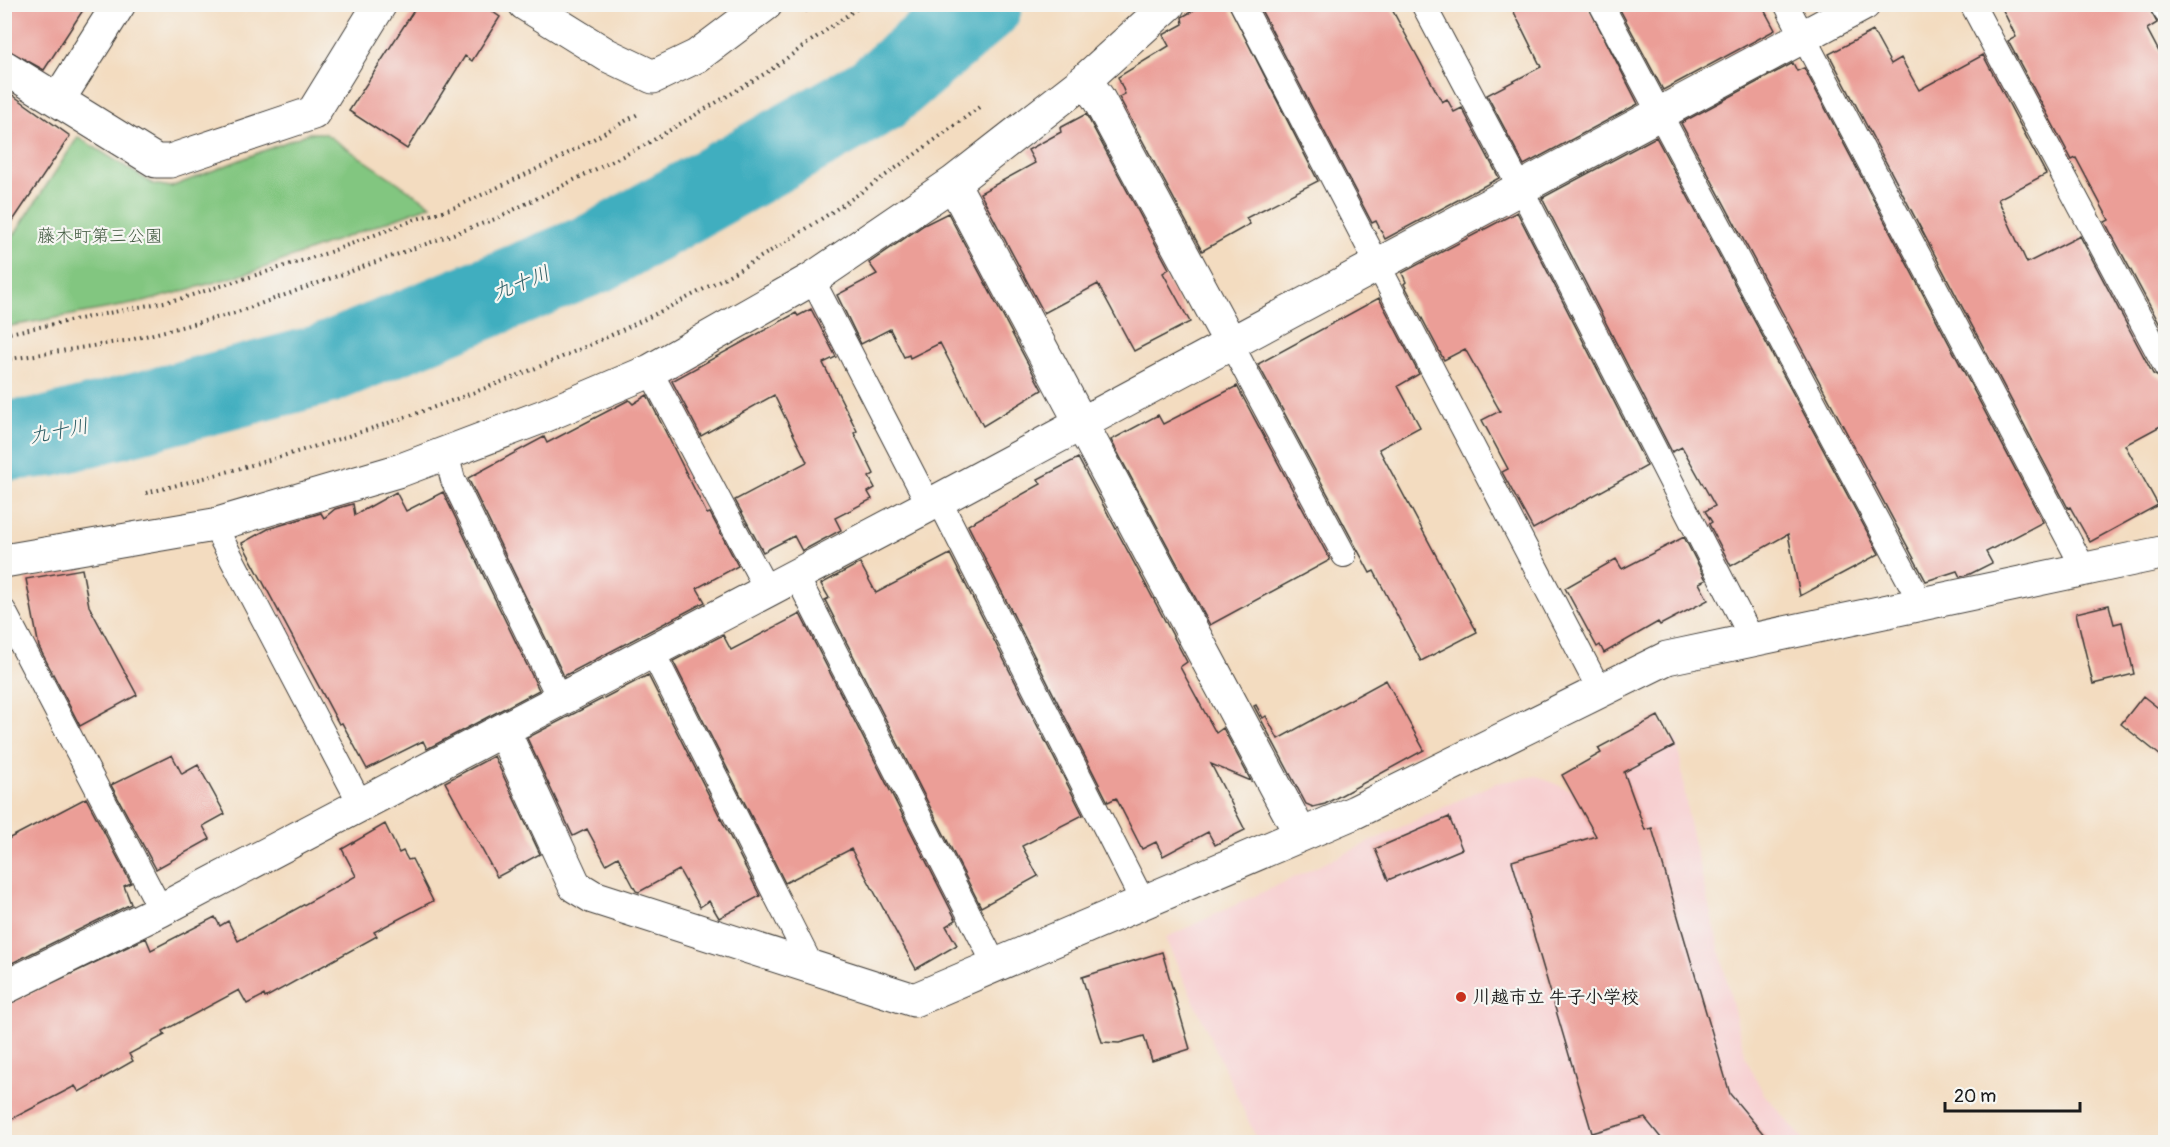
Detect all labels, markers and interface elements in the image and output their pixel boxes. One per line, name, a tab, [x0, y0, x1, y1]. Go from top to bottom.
park label: 藤木町第三公園	[37, 225, 163, 248]
water label: 九十川	[489, 260, 553, 306]
water label: 九十川	[27, 413, 91, 449]
place label: 川越市立 牛子小学校	[1473, 986, 1639, 1009]
marker: 川越市立 牛子小学校	[1454, 990, 1468, 1004]
scale bar	[1945, 1075, 2080, 1113]
text: 20 m	[1954, 1085, 1996, 1108]

